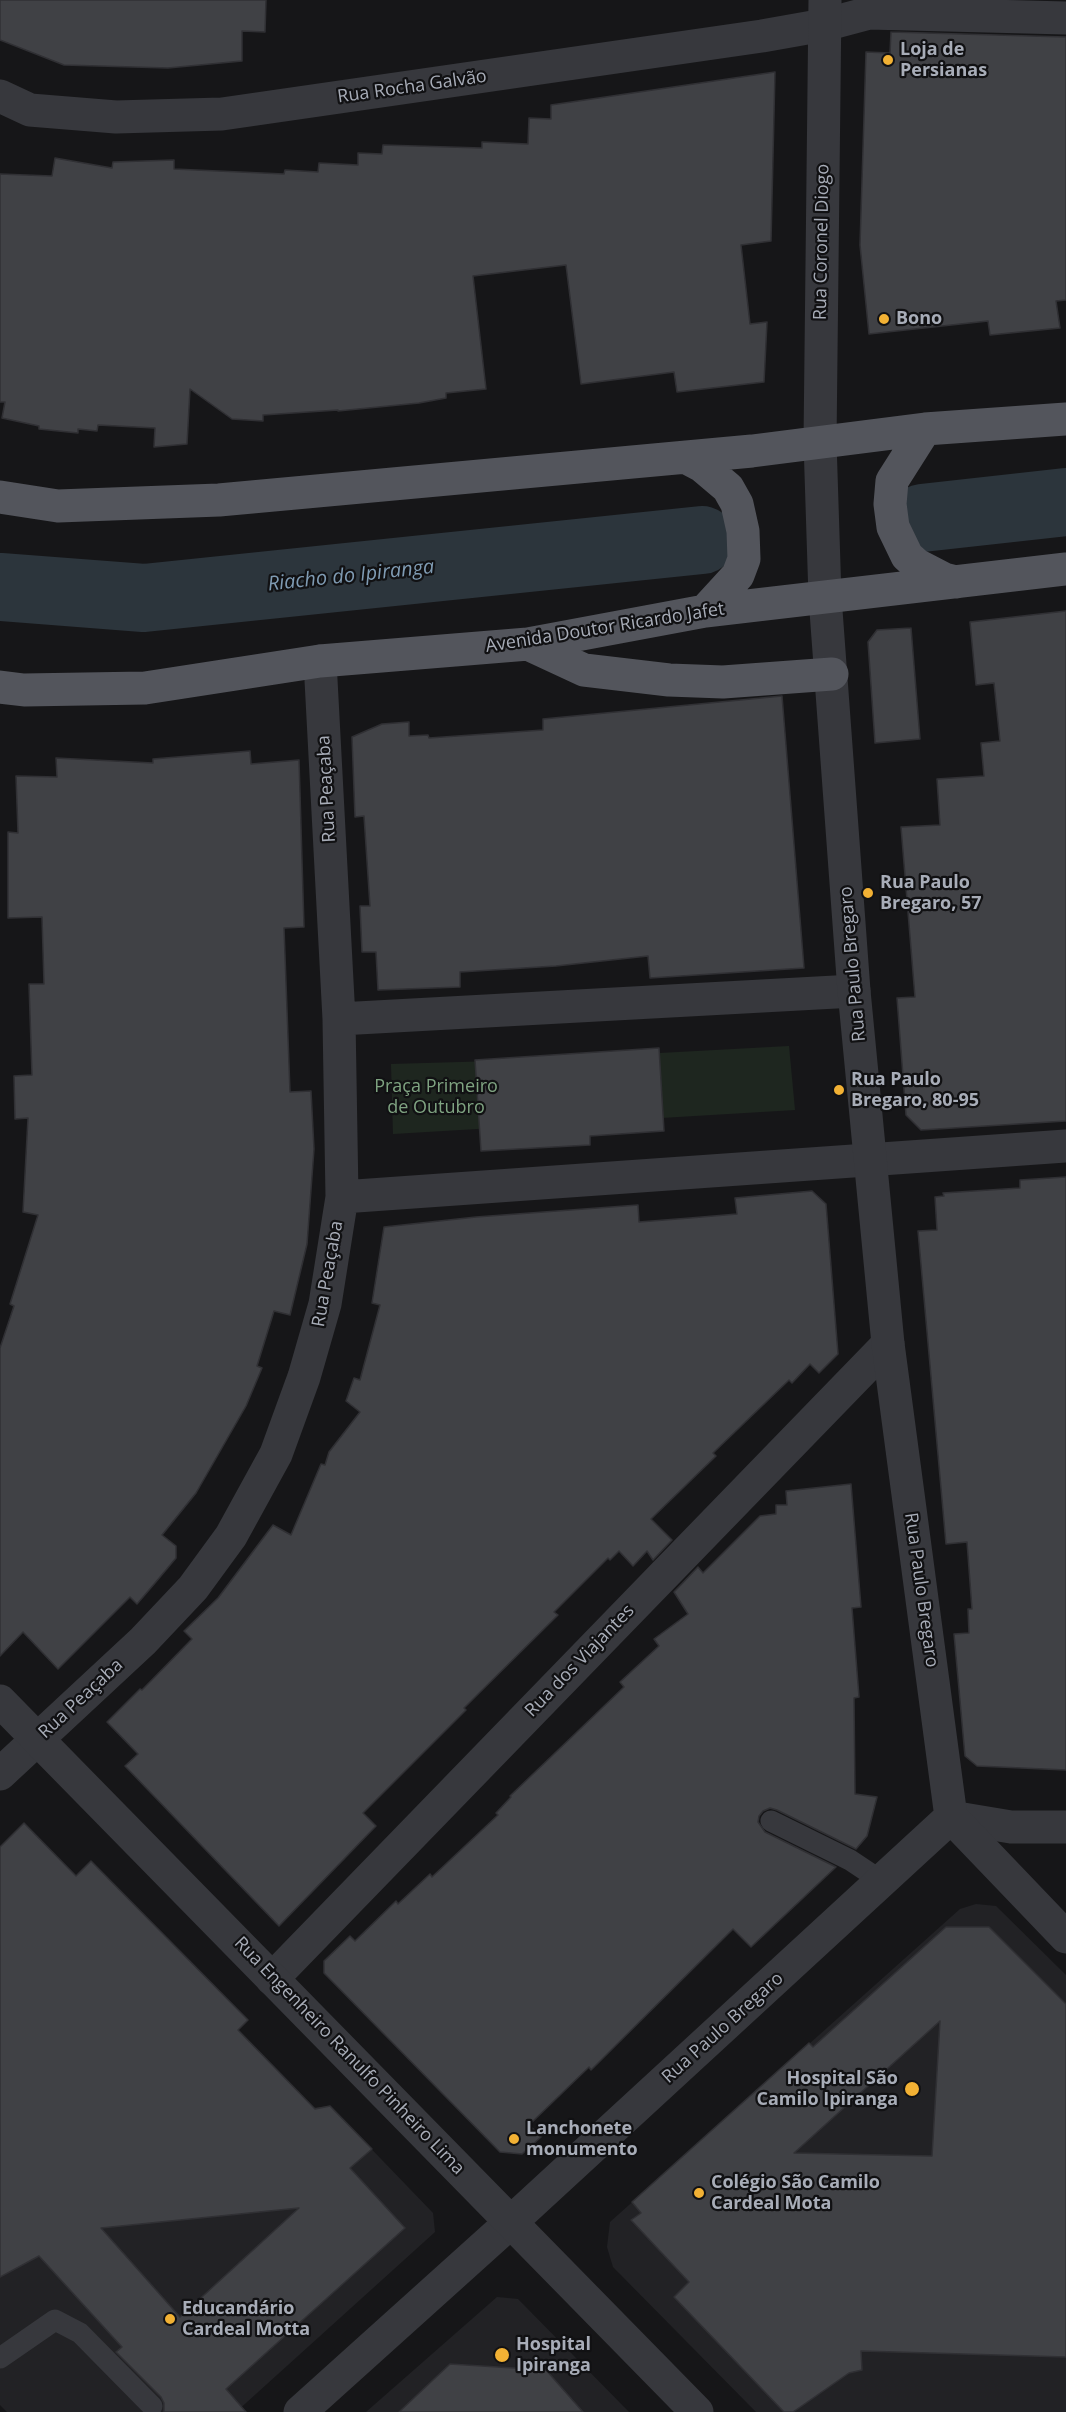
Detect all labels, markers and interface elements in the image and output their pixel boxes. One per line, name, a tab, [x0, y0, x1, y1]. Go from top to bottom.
place label: Loja de Persianas	[900, 39, 987, 82]
marker: Loja de Persianas	[881, 53, 895, 67]
street label: Rua Rocha Galvão	[336, 66, 488, 108]
street label: Rua Coronel Diogo	[810, 164, 834, 320]
place label: Bono	[896, 308, 942, 330]
marker: Bono	[877, 312, 891, 326]
water label: Riacho do Ipiranga	[267, 555, 435, 597]
street label: Avenida Doutor Ricardo Jafet	[484, 598, 726, 658]
street label: Rua Peaçaba	[313, 735, 341, 843]
place label: Rua Paulo Bregaro, 57	[880, 872, 982, 914]
street label: Rua Paulo Bregaro	[835, 885, 871, 1043]
marker: Rua Paulo Bregaro, 57	[861, 886, 875, 900]
place label: Rua Paulo Bregaro, 80-95	[851, 1069, 979, 1112]
park label: Praça Primeiro de Outubro	[374, 1076, 498, 1118]
marker: Rua Paulo Bregaro, 80-95	[832, 1083, 846, 1097]
street label: Rua Peaçaba	[308, 1219, 348, 1329]
street label: Rua Paulo Bregaro	[899, 1511, 943, 1669]
street label: Rua dos Viajantes	[521, 1600, 639, 1722]
street label: Rua Peaçaba	[34, 1654, 128, 1744]
street label: Rua Engenheiro Ranulfo Pinheiro Lima	[229, 1933, 469, 2179]
street label: Rua Paulo Bregaro	[658, 1968, 788, 2088]
place label: Hospital São Camilo Ipiranga	[756, 2068, 898, 2110]
marker: Hospital São Camilo Ipiranga	[903, 2080, 921, 2098]
place label: Lanchonete monumento	[526, 2118, 638, 2160]
marker: Lanchonete monumento	[507, 2132, 521, 2146]
place label: Colégio São Camilo Cardeal Mota	[711, 2172, 880, 2214]
marker: Colégio São Camilo Cardeal Mota	[692, 2186, 706, 2200]
place label: Educandário Cardeal Motta	[182, 2298, 310, 2340]
marker: Educandário Cardeal Motta	[163, 2312, 177, 2326]
place label: Hospital Ipiranga	[516, 2334, 591, 2376]
marker: Hospital Ipiranga	[493, 2346, 511, 2364]

